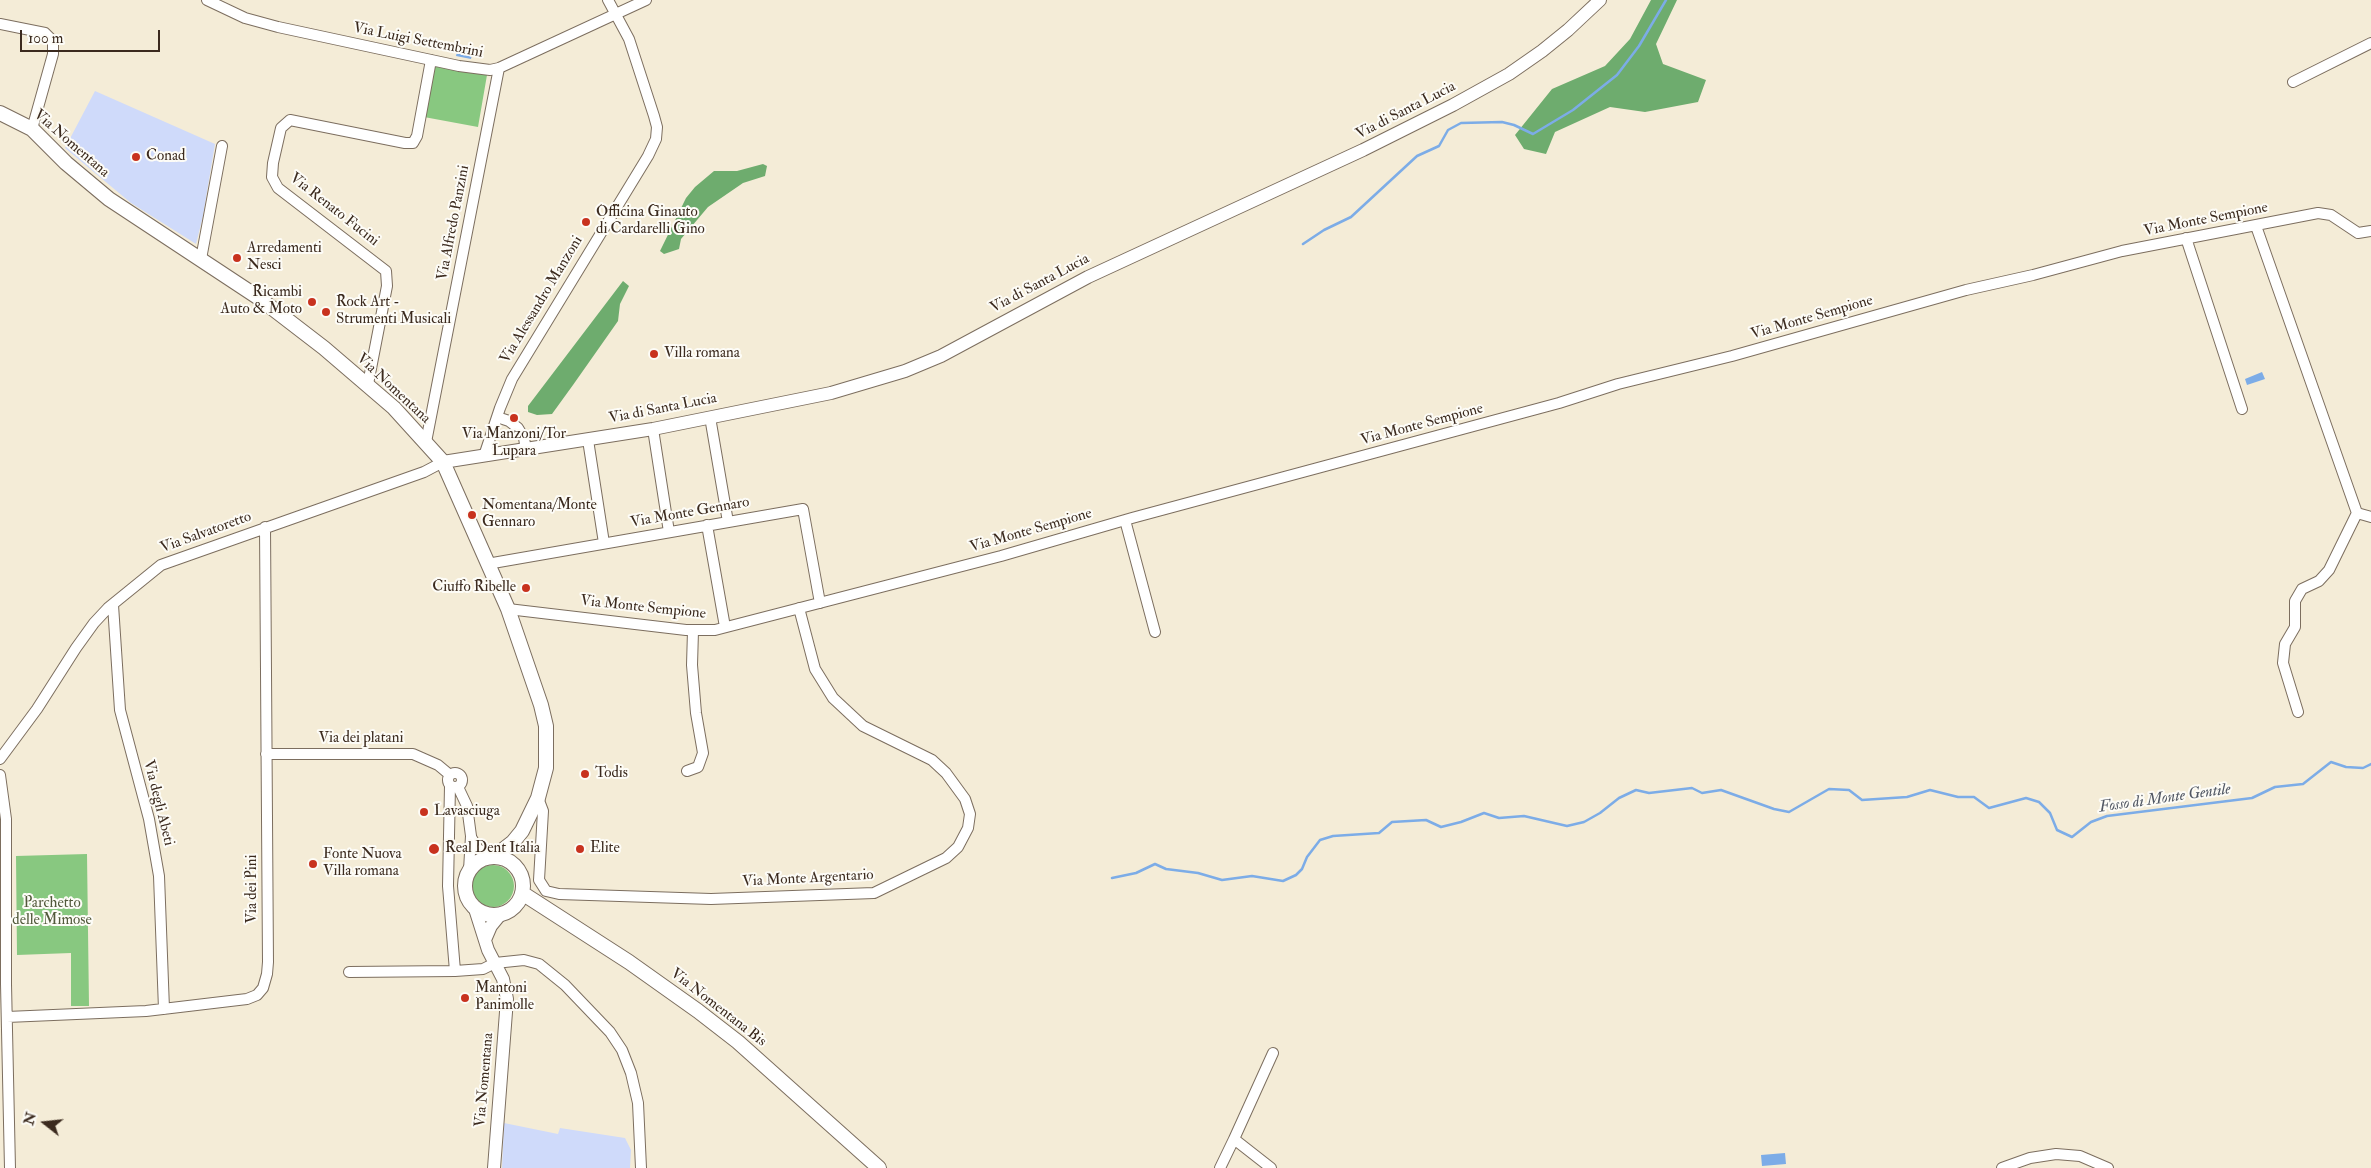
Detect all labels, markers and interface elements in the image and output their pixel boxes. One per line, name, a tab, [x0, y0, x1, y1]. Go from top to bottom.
scale bar	[22, 20, 162, 52]
street label: Via Luigi Settembrini	[352, 20, 484, 62]
text: 100 m	[28, 29, 63, 48]
street label: Via di Santa Lucia	[1353, 78, 1459, 144]
street label: Via Nomentana	[29, 106, 113, 182]
place label: Conad	[146, 148, 185, 166]
marker: Conad	[130, 151, 142, 163]
street label: Via Alfredo Panzini	[434, 164, 474, 282]
street label: Via Renato Fucini	[286, 170, 382, 250]
street label: Via Monte Sempione	[2142, 199, 2270, 241]
place label: Officina Ginauto di Cardarelli Gino	[596, 204, 705, 239]
marker: Officina Ginauto di Cardarelli Gino	[580, 216, 592, 228]
street label: Via Alessandro Manzoni	[497, 233, 587, 367]
place label: Arredamenti Nesci	[247, 240, 322, 275]
street label: Via di Santa Lucia	[987, 250, 1093, 318]
marker: Arredamenti Nesci	[231, 252, 243, 264]
place label: Ricambi Auto & Moto	[220, 284, 302, 319]
street label: Via Monte Sempione	[1749, 292, 1875, 344]
place label: Rock Art - Strumenti Musicali	[336, 294, 451, 329]
marker: Ricambi Auto & Moto	[306, 296, 318, 308]
marker: Rock Art - Strumenti Musicali	[320, 306, 332, 318]
place label: Villa romana	[664, 345, 740, 363]
marker: Villa romana	[648, 348, 660, 360]
street label: Via Nomentana	[352, 350, 434, 428]
street label: Via di Santa Lucia	[607, 390, 719, 428]
street label: Via Monte Sempione	[1359, 400, 1485, 450]
marker: Via Manzoni/Tor Lupara	[508, 412, 520, 424]
place label: Via Manzoni/Tor Lupara	[462, 426, 566, 461]
street label: Via Monte Gennaro	[629, 494, 751, 532]
place label: Nomentana/Monte Gennaro	[482, 497, 597, 532]
street label: Via Monte Sempione	[968, 505, 1094, 557]
street label: Via Salvatoretto	[158, 508, 254, 558]
marker: Nomentana/Monte Gennaro	[466, 509, 478, 521]
place label: Ciuffo Ribelle	[432, 579, 516, 597]
marker: Ciuffo Ribelle	[520, 582, 532, 594]
street label: Via Monte Sempione	[579, 592, 707, 624]
street label: Via dei platani	[319, 730, 403, 748]
street label: Via degli Abeti	[139, 758, 177, 848]
place label: Todis	[595, 765, 628, 783]
marker: Todis	[579, 768, 591, 780]
water label: Fosso di Monte Gentile	[2098, 780, 2232, 818]
place label: Lavasciuga	[434, 803, 500, 821]
marker: Lavasciuga	[418, 806, 430, 818]
place label: Real Dent Italia	[445, 840, 540, 858]
place label: Elite	[590, 840, 620, 858]
marker: Real Dent Italia	[427, 842, 441, 856]
marker: Elite	[574, 843, 586, 855]
place label: Fonte Nuova Villa romana	[323, 846, 402, 881]
street label: Via dei Pini	[244, 854, 262, 924]
marker: Fonte Nuova Villa romana	[307, 858, 319, 870]
street label: Via Monte Argentario	[742, 867, 874, 891]
park label: Parchetto delle Mimose	[12, 895, 92, 930]
street label: Via Nomentana Bis	[666, 965, 770, 1051]
place label: Mantoni Panimolle	[475, 980, 534, 1015]
marker: Mantoni Panimolle	[459, 992, 471, 1004]
street label: Via Nomentana	[472, 1032, 498, 1128]
north arrow	[20, 1098, 70, 1148]
text: N	[20, 1110, 40, 1127]

